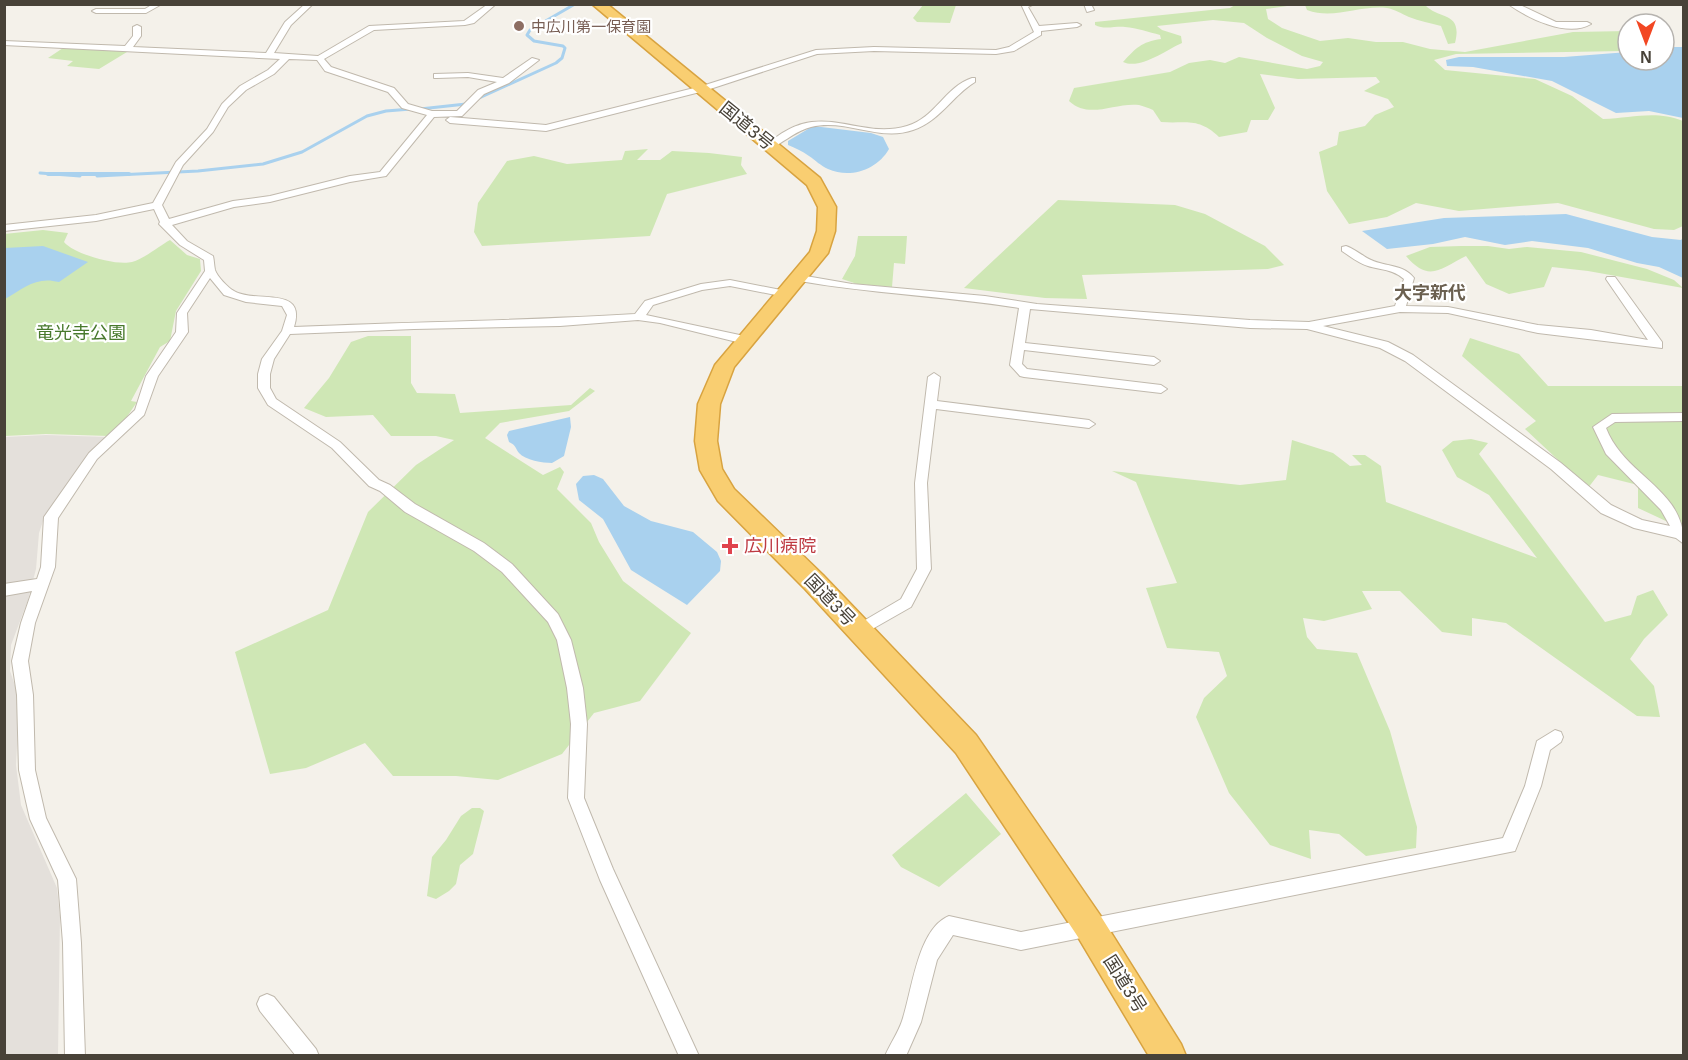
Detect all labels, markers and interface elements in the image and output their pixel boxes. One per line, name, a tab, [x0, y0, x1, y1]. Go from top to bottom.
north arrow	[1616, 12, 1676, 72]
place label: 中広川第一保育園	[531, 18, 651, 35]
marker: 中広川第一保育園	[512, 19, 526, 33]
text: N	[1640, 48, 1652, 65]
street label: 国道3号	[716, 98, 778, 154]
district label: 大字新代	[1394, 283, 1466, 303]
park label: 竜光寺公園	[36, 323, 126, 343]
place label: 広川病院	[744, 536, 816, 556]
marker: 広川病院	[721, 537, 739, 555]
street label: 国道3号	[801, 570, 859, 630]
street label: 国道3号	[1100, 952, 1150, 1016]

